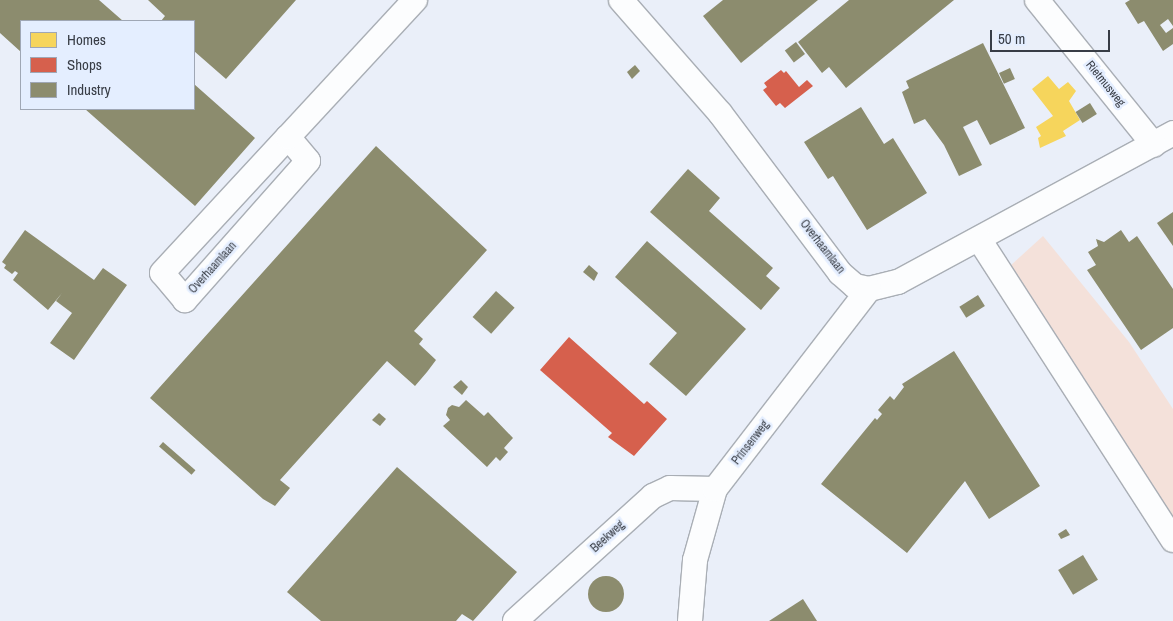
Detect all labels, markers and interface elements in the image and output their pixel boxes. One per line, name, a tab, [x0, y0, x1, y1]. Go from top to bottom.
legend	[20, 20, 195, 110]
scale bar	[993, 20, 1113, 52]
text: 50 m	[998, 28, 1025, 49]
text: Homes	[67, 29, 106, 50]
text: Shops	[67, 54, 102, 75]
street label: Rietmusweg	[1082, 58, 1128, 110]
text: Industry	[67, 79, 111, 100]
street label: Overhaamlaan	[796, 217, 848, 277]
street label: Overhaamlaan	[186, 239, 240, 297]
street label: Prinsenweg	[729, 418, 773, 468]
street label: Beekweg	[588, 518, 628, 556]

